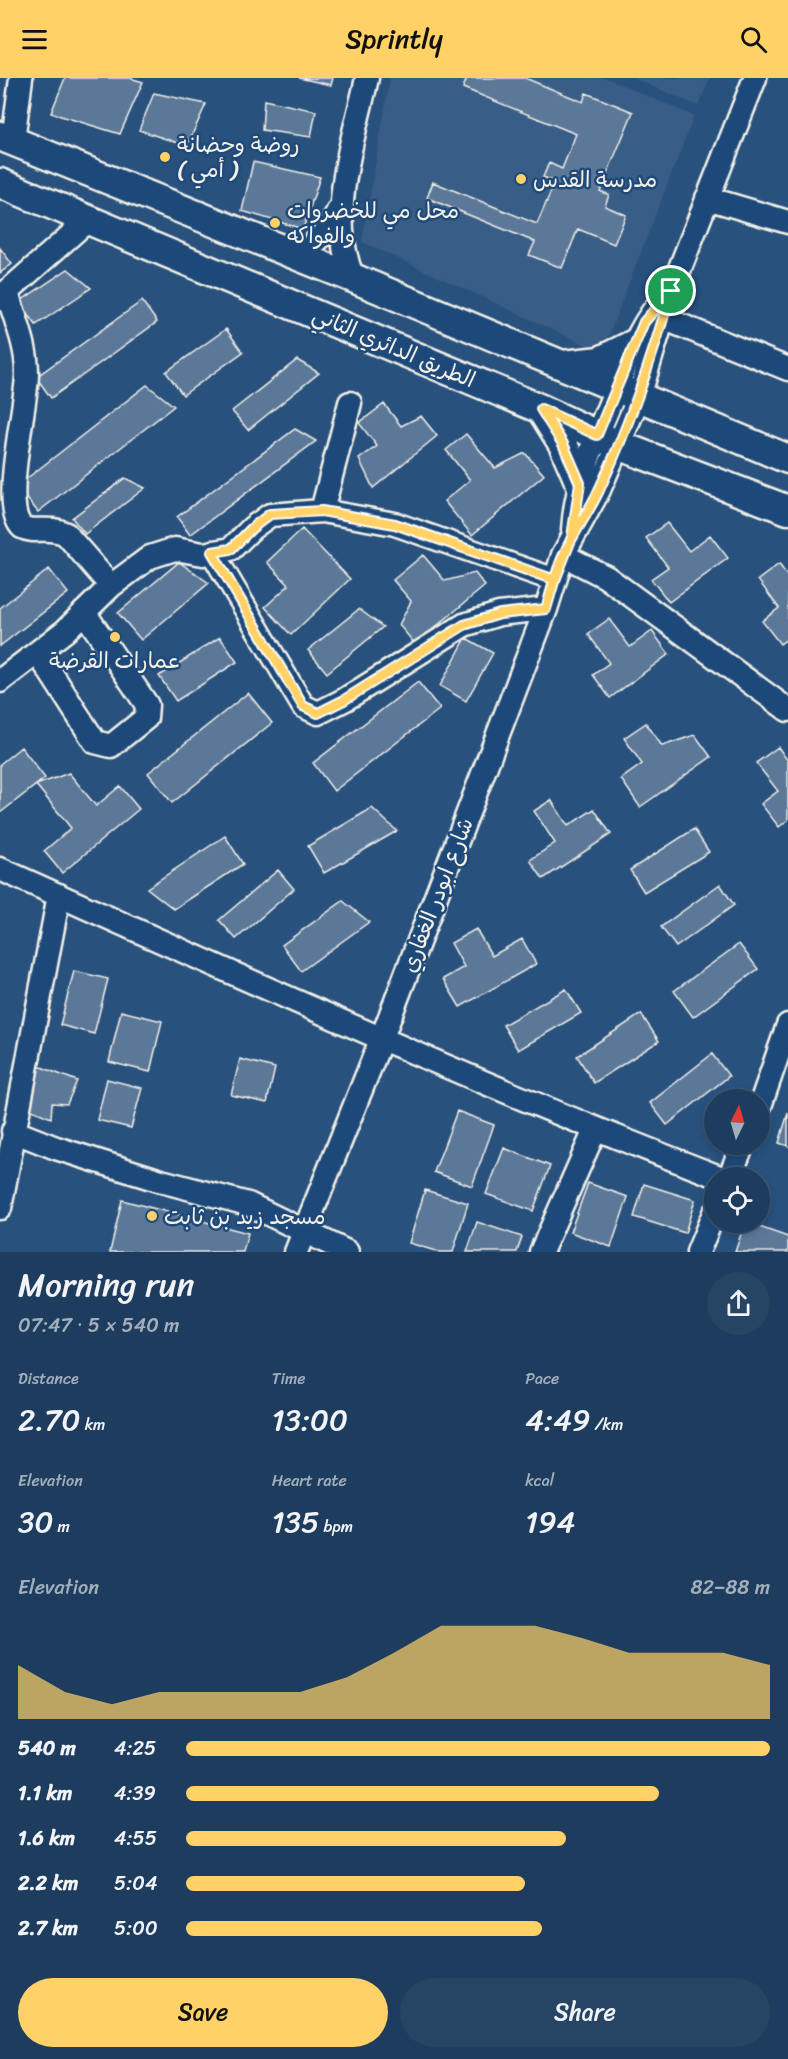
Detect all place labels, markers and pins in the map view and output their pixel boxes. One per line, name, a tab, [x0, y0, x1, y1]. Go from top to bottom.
place label: روضة وحضانة ( أمي )	[177, 125, 300, 189]
marker: روضة وحضانة ( أمي )	[158, 150, 172, 164]
place label: مدرسة القدس	[533, 160, 657, 199]
marker: مدرسة القدس	[514, 172, 528, 186]
place label: محل مي للخضروات والفواكه	[287, 191, 459, 255]
marker: محل مي للخضروات والفواكه	[268, 216, 282, 230]
pin	[645, 265, 696, 316]
marker: عمارات القرضة	[108, 630, 122, 644]
place label: عمارات القرضة	[49, 641, 181, 680]
place label: مسجد زيد بن ثابت	[164, 1197, 326, 1236]
marker: مسجد زيد بن ثابت	[145, 1209, 159, 1223]

